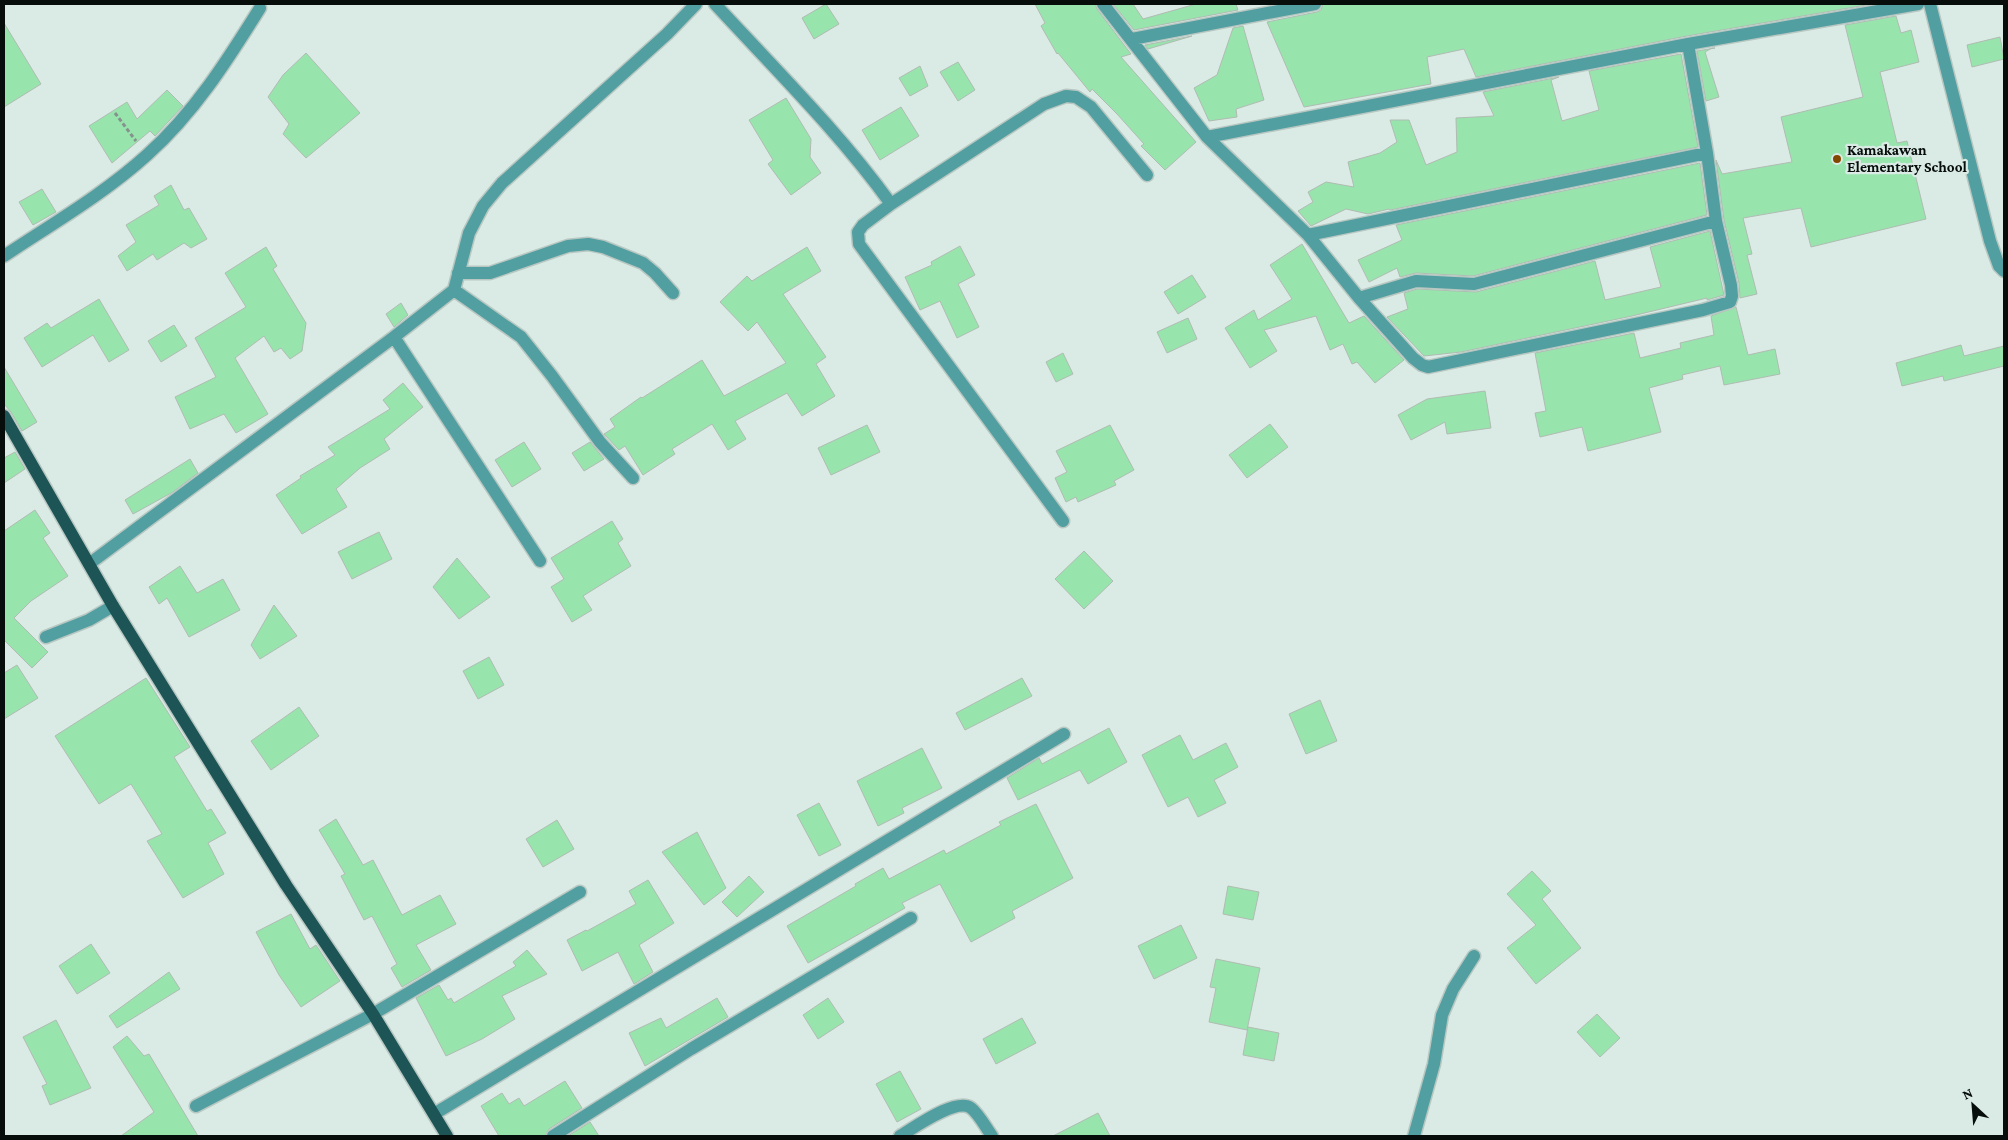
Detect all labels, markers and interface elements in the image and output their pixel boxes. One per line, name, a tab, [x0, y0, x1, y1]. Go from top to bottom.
place label: Kamakawan Elementary School	[1847, 142, 1967, 175]
marker: Kamakawan Elementary School	[1831, 153, 1843, 165]
north arrow	[1948, 1080, 1998, 1130]
text: N	[1960, 1084, 1976, 1103]

